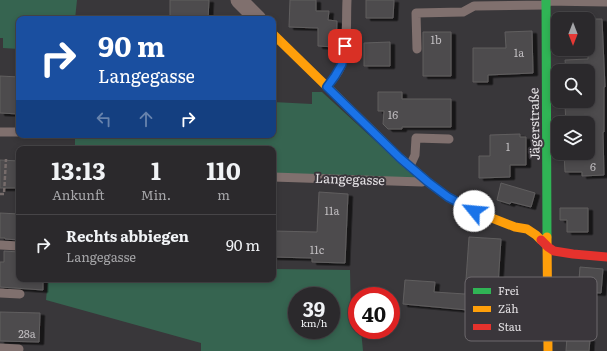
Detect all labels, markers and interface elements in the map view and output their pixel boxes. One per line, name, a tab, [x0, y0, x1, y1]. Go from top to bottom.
north arrow	[551, 12, 595, 56]
map controls	[551, 12, 595, 160]
text: 90 m	[98, 24, 165, 66]
pin	[328, 29, 362, 63]
house number: 1b	[430, 31, 442, 47]
icon: right	[32, 32, 84, 84]
icon: arrive	[334, 35, 356, 57]
house number: 1a	[514, 44, 524, 60]
text: Langegasse	[98, 62, 195, 89]
button: search	[551, 64, 595, 108]
street label: Jägerstraße	[523, 87, 544, 161]
house number: 16	[388, 106, 398, 122]
icon: left	[93, 108, 115, 130]
icon: ahead	[135, 108, 157, 130]
icon: right	[177, 108, 199, 130]
button: layers	[551, 116, 595, 160]
house number: 1	[506, 138, 511, 154]
text: 13:13	[51, 152, 106, 187]
text: 1	[151, 152, 161, 187]
text: 110	[206, 152, 241, 187]
house number: 6	[590, 158, 596, 174]
street label: Langegasse	[315, 168, 386, 189]
text: Ankunft	[52, 185, 104, 204]
text: Min.	[141, 185, 171, 204]
text: m	[217, 185, 230, 204]
position arrow	[453, 190, 495, 232]
house number: 11a	[325, 202, 340, 218]
text: Rechts abbiegen	[66, 224, 189, 247]
text: 90 m	[226, 233, 260, 256]
icon: right	[32, 234, 54, 256]
house number: 11c	[310, 241, 325, 257]
text: Langegasse	[66, 247, 136, 266]
legend	[465, 277, 597, 341]
text: Frei	[498, 282, 519, 298]
speed limit sign: 40	[348, 287, 400, 339]
text: 39	[303, 293, 325, 323]
text: Zäh	[498, 300, 518, 316]
text: km/h	[301, 315, 327, 330]
text: Stau	[498, 318, 521, 334]
house number: 28a	[18, 325, 36, 341]

